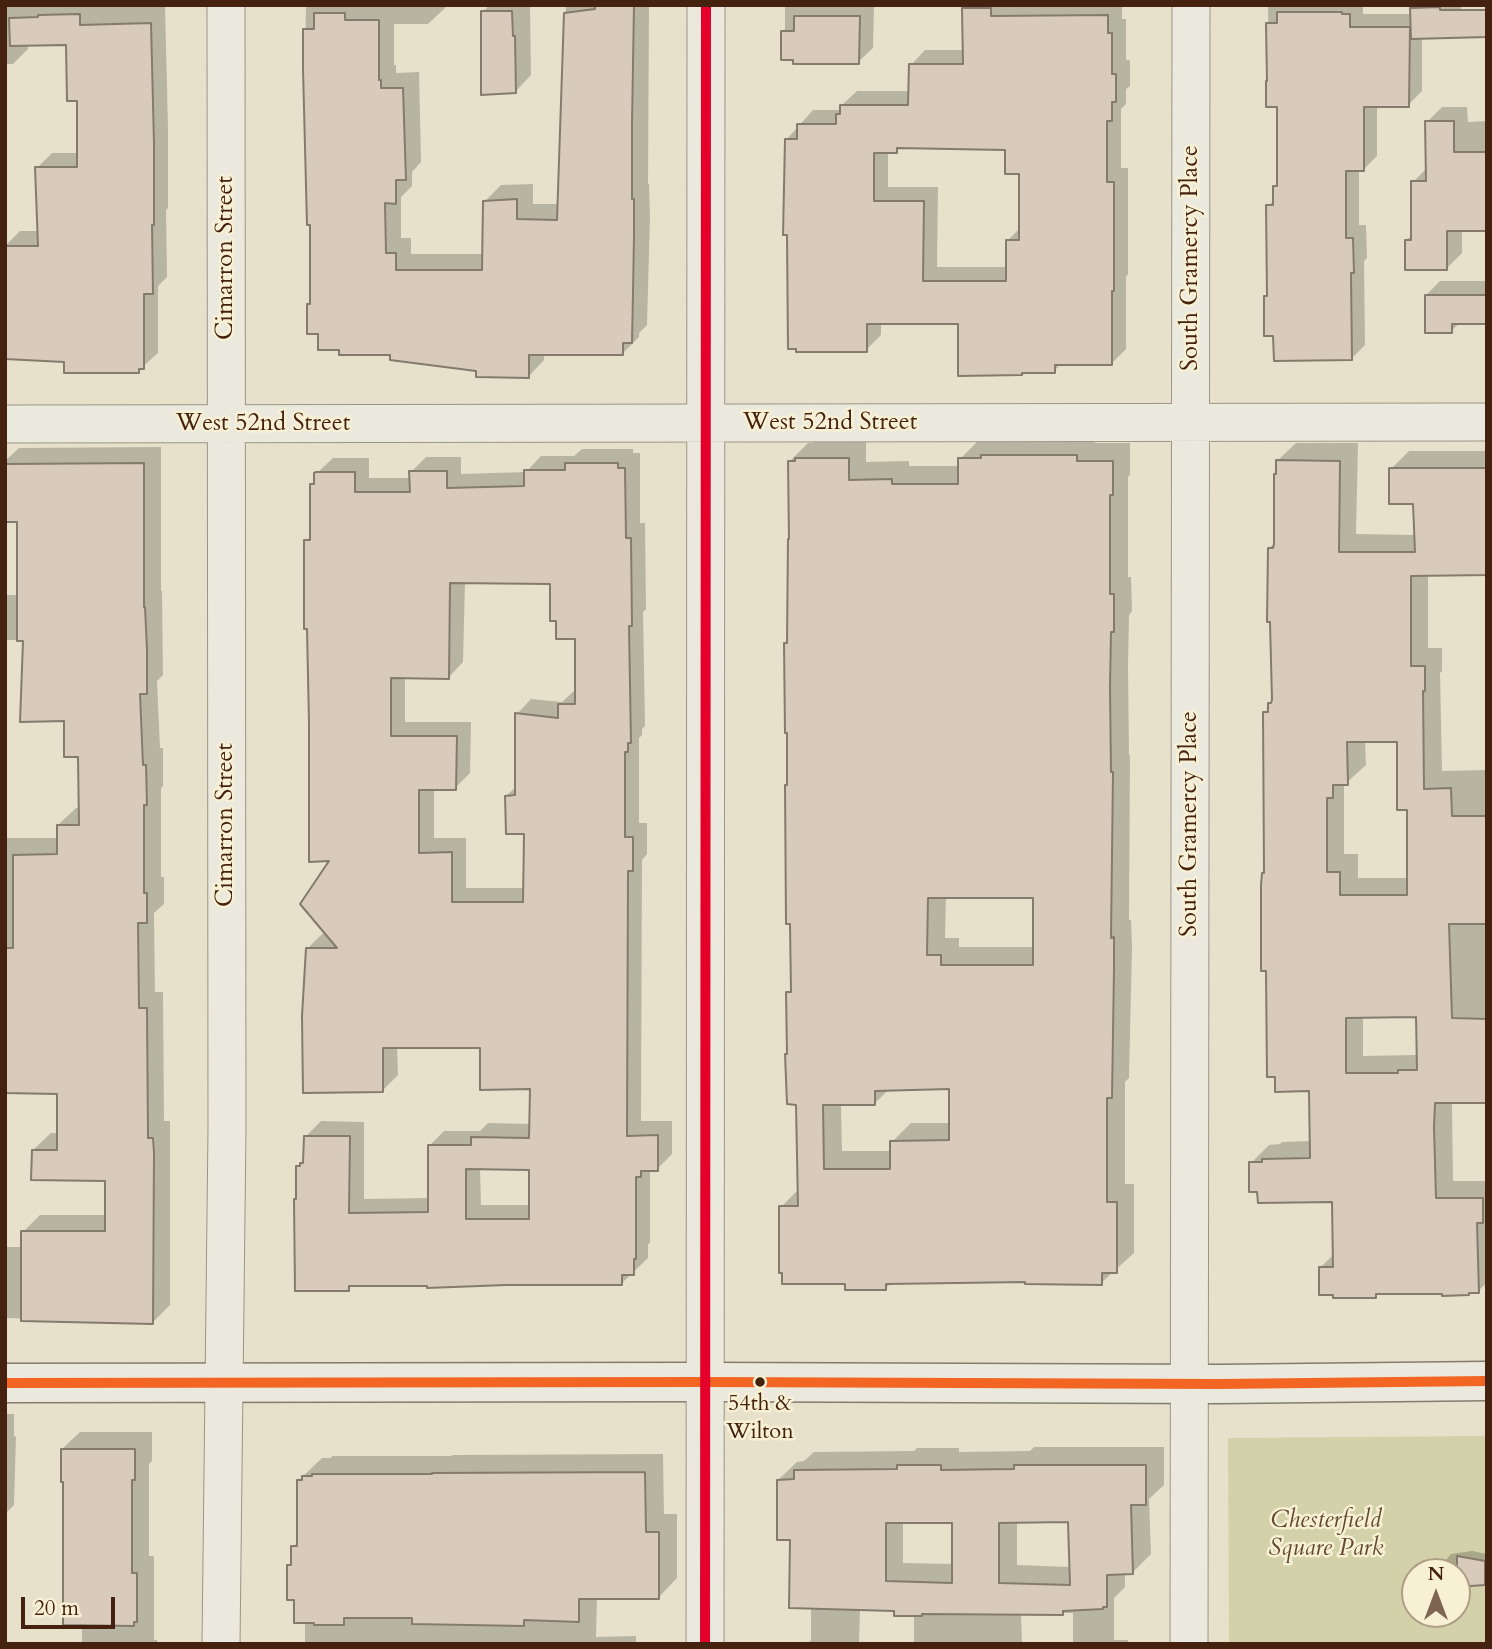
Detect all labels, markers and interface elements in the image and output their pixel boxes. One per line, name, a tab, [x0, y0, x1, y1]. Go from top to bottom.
street label: South Gramercy Place	[1177, 145, 1205, 371]
street label: Cimarron Street	[212, 176, 240, 340]
street label: West 52nd Street	[743, 409, 917, 437]
street label: West 52nd Street	[176, 410, 350, 438]
street label: South Gramercy Place	[1176, 711, 1204, 937]
street label: Cimarron Street	[212, 743, 240, 907]
marker: 54th & Wilton	[753, 1375, 767, 1389]
place label: 54th & Wilton	[726, 1392, 794, 1444]
park label: Chesterfield Square Park	[1269, 1507, 1383, 1563]
north arrow	[1401, 1558, 1471, 1628]
text: N	[1428, 1561, 1444, 1587]
scale bar	[24, 1582, 119, 1626]
text: 20 m	[34, 1594, 79, 1623]

